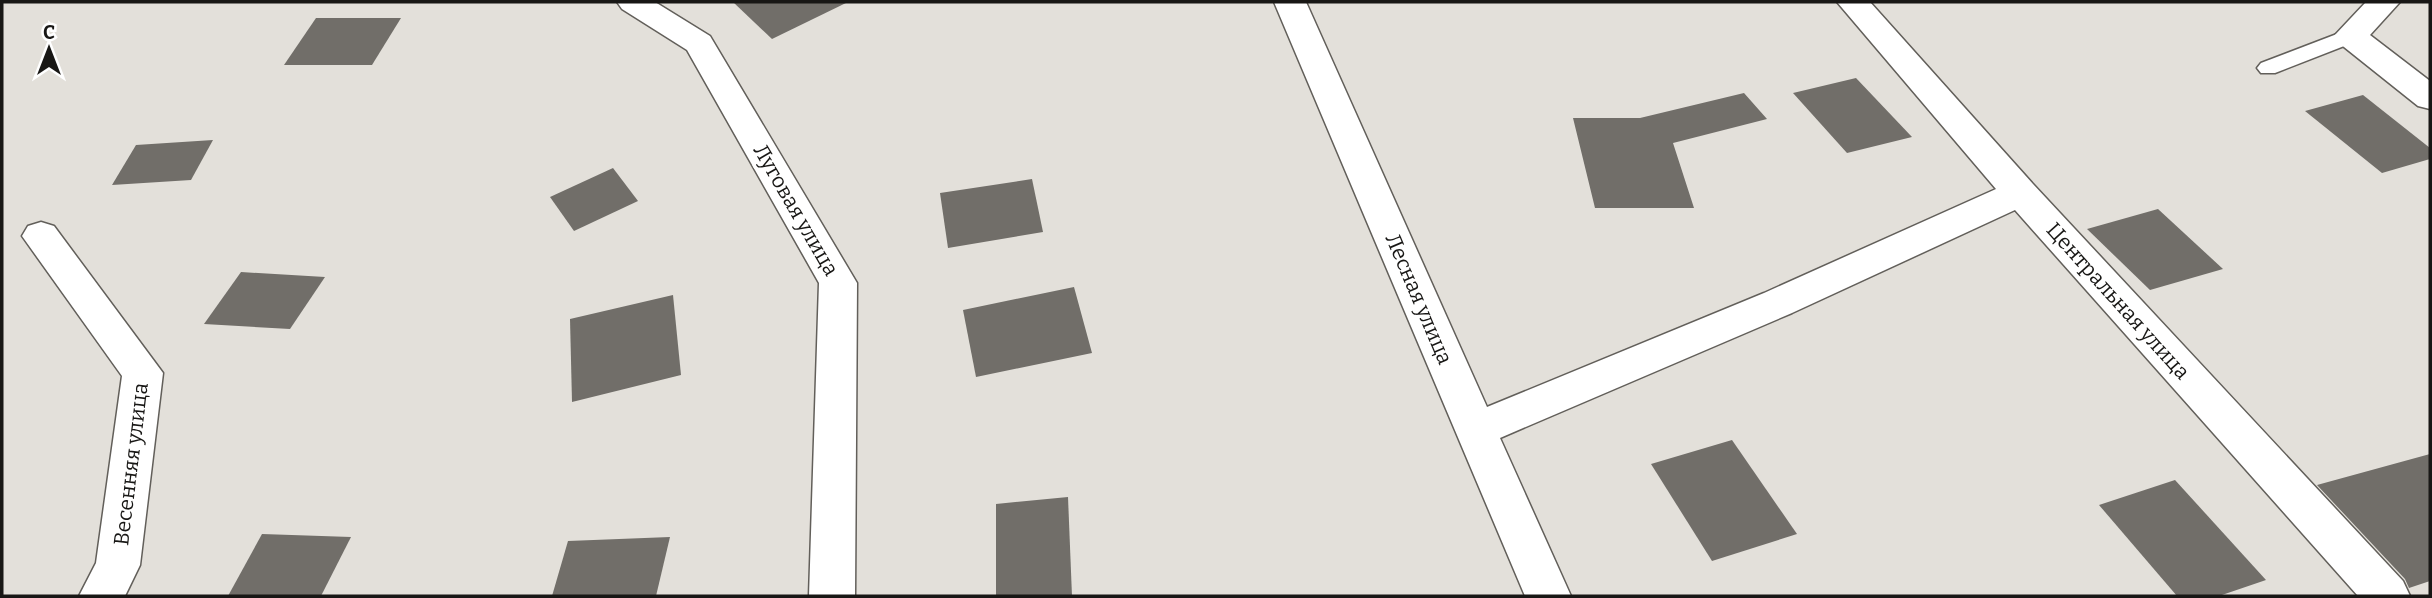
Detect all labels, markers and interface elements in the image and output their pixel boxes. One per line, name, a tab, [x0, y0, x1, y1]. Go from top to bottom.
north arrow	[14, 14, 84, 84]
text: С	[43, 21, 55, 44]
street label: Луговая улица	[748, 139, 844, 281]
street label: Центральная улица	[2041, 217, 2196, 385]
street label: Лесная улица	[1380, 230, 1458, 369]
street label: Весенняя улица	[108, 381, 154, 547]

